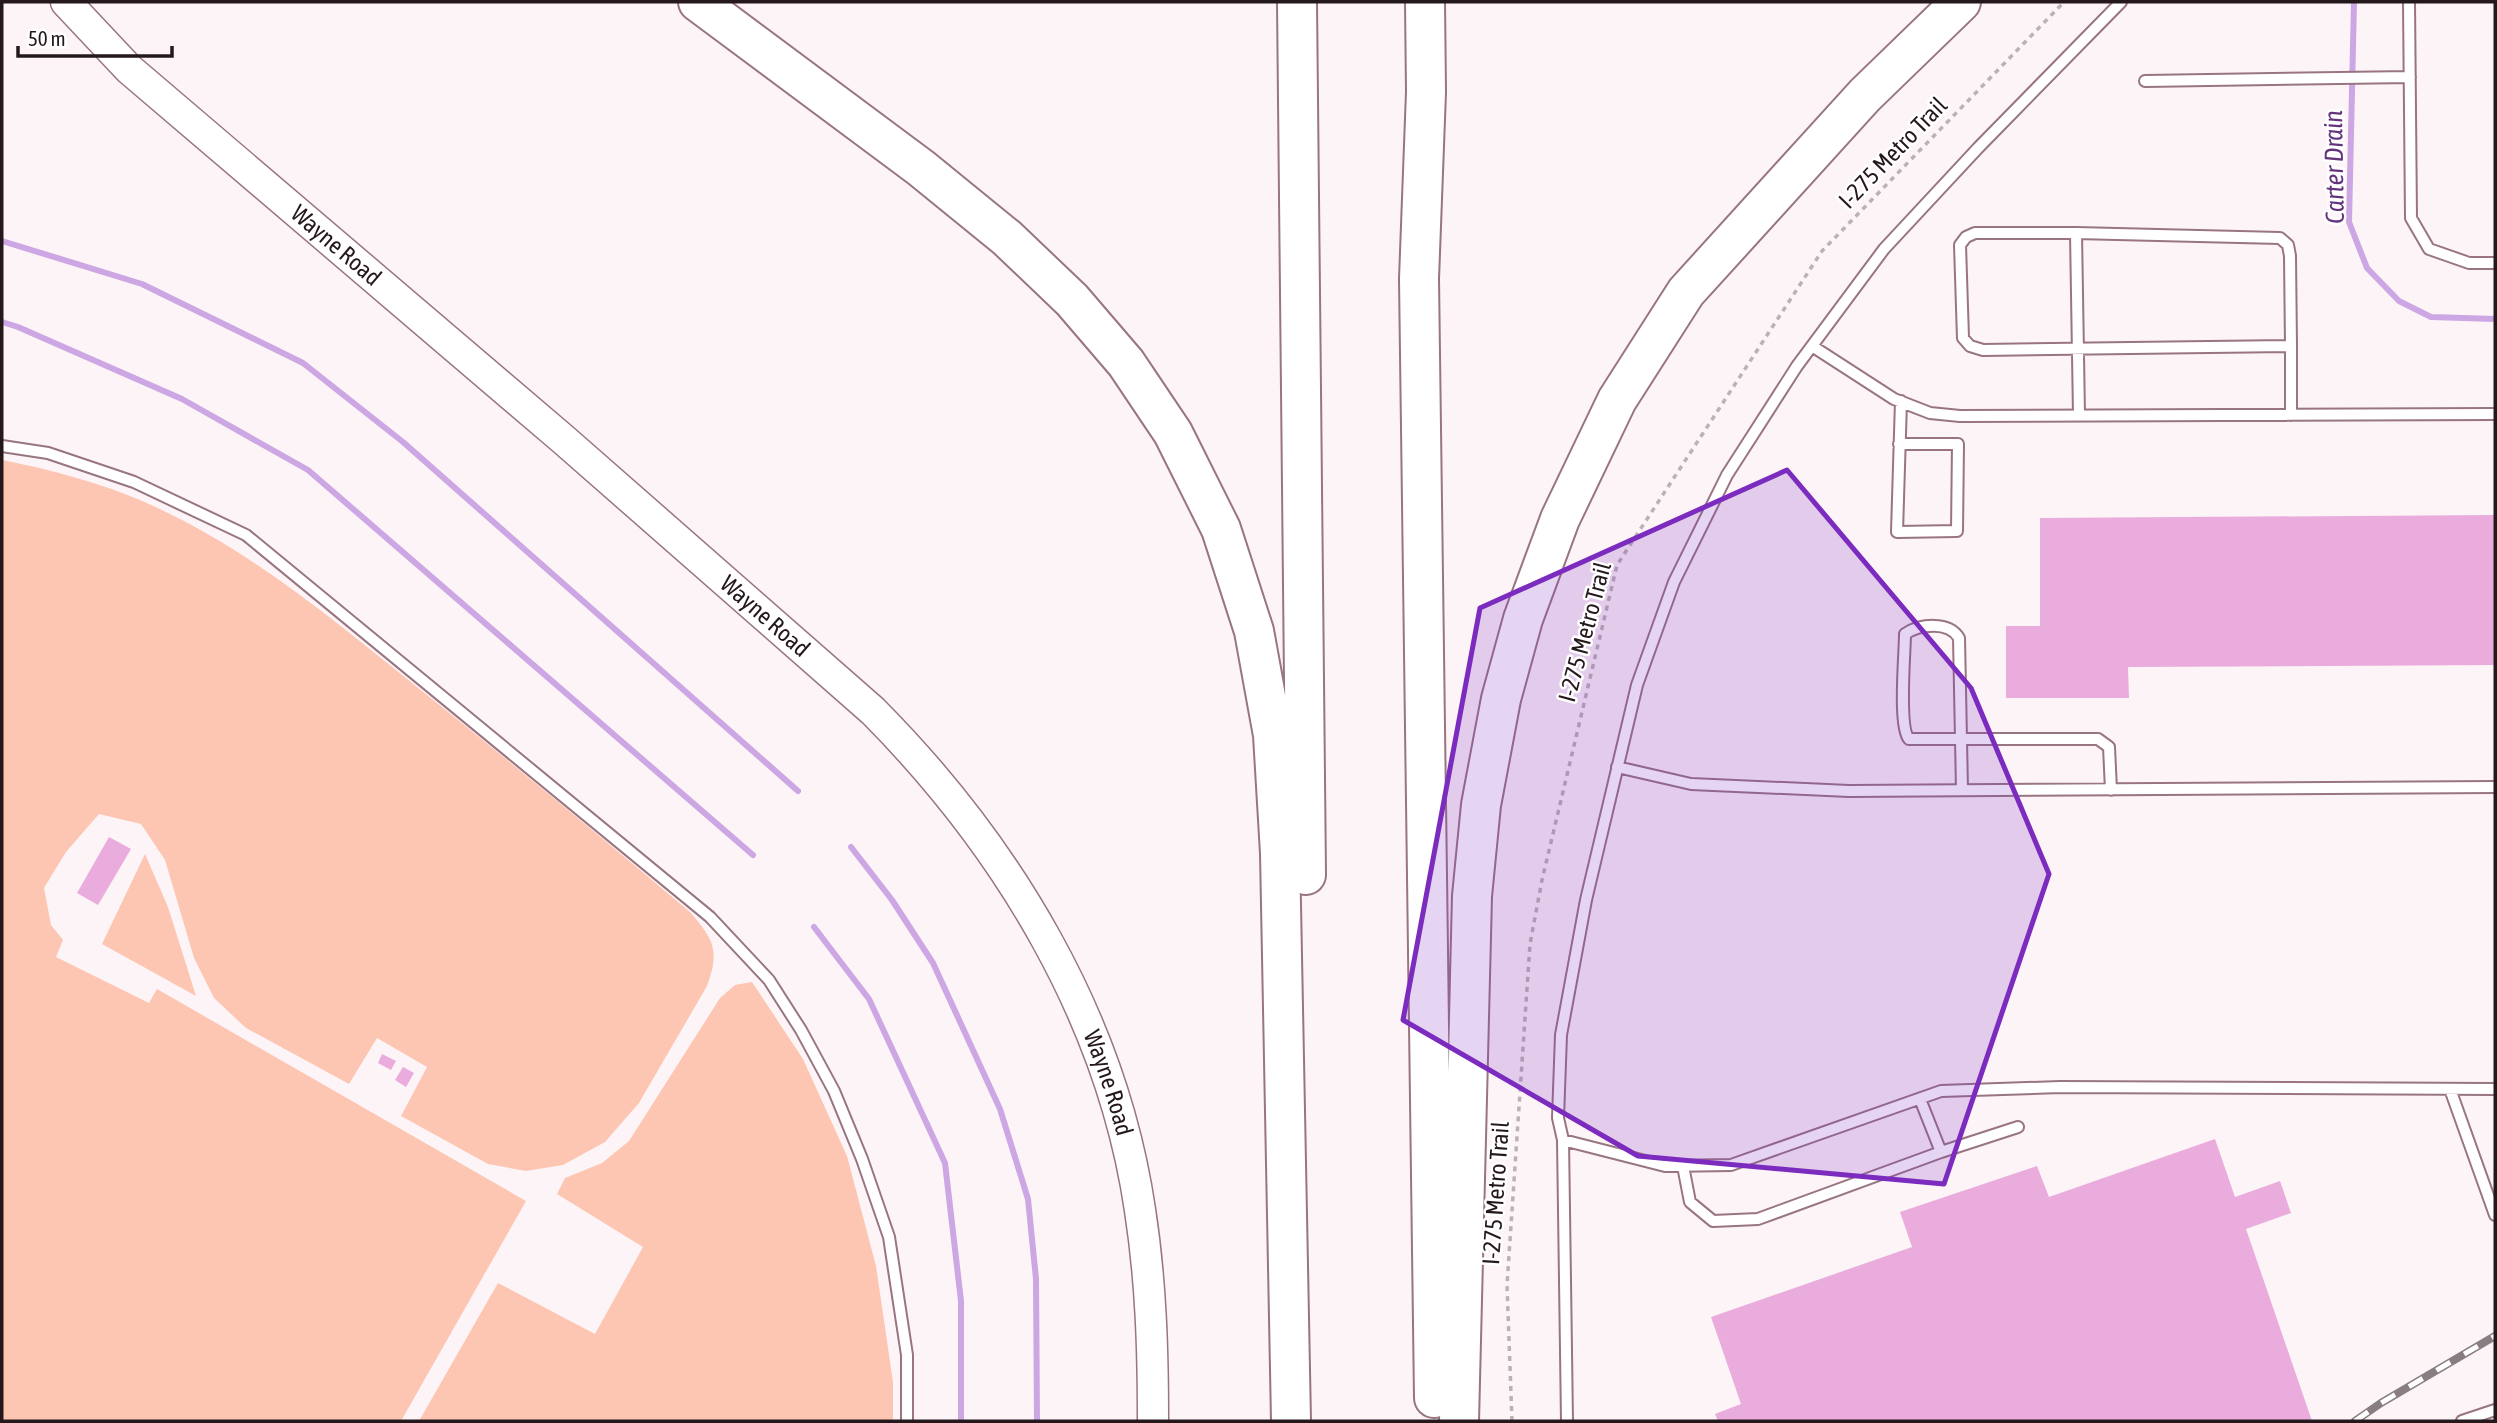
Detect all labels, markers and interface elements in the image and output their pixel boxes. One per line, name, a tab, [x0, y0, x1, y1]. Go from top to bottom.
scale bar	[18, 14, 172, 58]
text: 50 m	[28, 26, 66, 50]
street label: I-275 Metro Trail	[1833, 91, 1953, 214]
water label: Carter Drain	[2318, 110, 2350, 224]
street label: Wayne Road	[286, 199, 387, 291]
street label: I-275 Metro Trail	[1553, 558, 1616, 705]
street label: Wayne Road	[715, 570, 815, 662]
street label: Wayne Road	[1078, 1026, 1139, 1138]
street label: I-275 Metro Trail	[1477, 1120, 1514, 1265]

